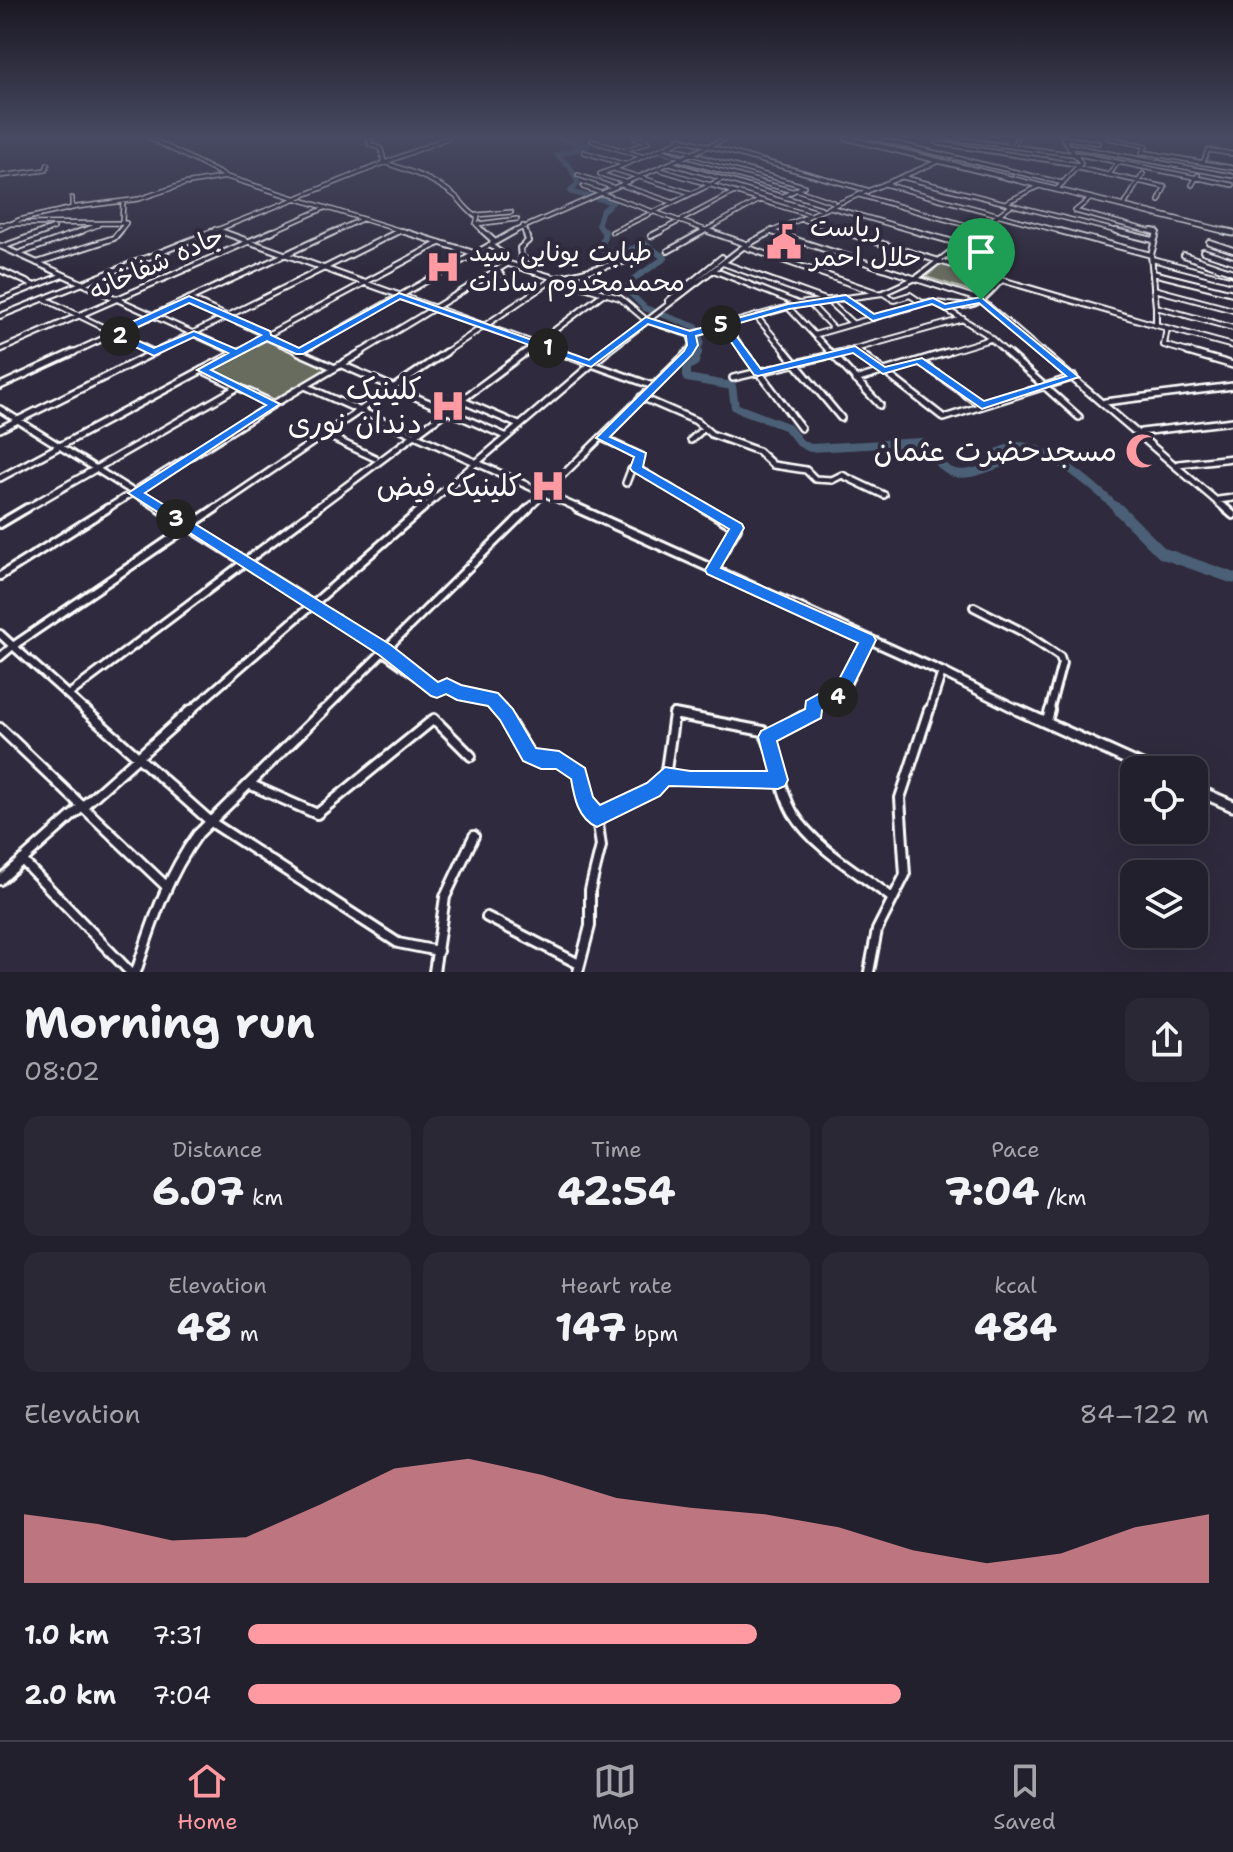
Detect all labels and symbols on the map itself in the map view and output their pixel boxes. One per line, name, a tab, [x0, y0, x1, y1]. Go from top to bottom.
place label: ریاست حلال احمر	[808, 209, 922, 274]
street label: جاده شفاخانه	[83, 217, 229, 308]
pin	[947, 218, 1015, 300]
public building icon: ریاست حلال احمر	[765, 223, 803, 261]
place label: طبابت یونایی سید محمدمخدوم سادات	[469, 234, 685, 302]
hospital icon: طبابت یونایی سید محمدمخدوم سادات	[424, 248, 462, 286]
pin: 5	[701, 305, 741, 345]
pin: 2	[100, 316, 140, 356]
pin: 1	[528, 328, 568, 368]
place label: کلینیک دندان نوری	[288, 368, 422, 443]
hospital icon: کلینیک دندان نوری	[429, 387, 467, 425]
place label: مسجدحضرت عثمان	[873, 430, 1117, 471]
mosque icon: مسجدحضرت عثمان	[1124, 432, 1162, 470]
place label: کلینیک فیض	[376, 465, 522, 506]
hospital icon: کلینیک فیض	[529, 467, 567, 505]
pin: 3	[156, 499, 196, 539]
pin: 4	[818, 677, 858, 717]

